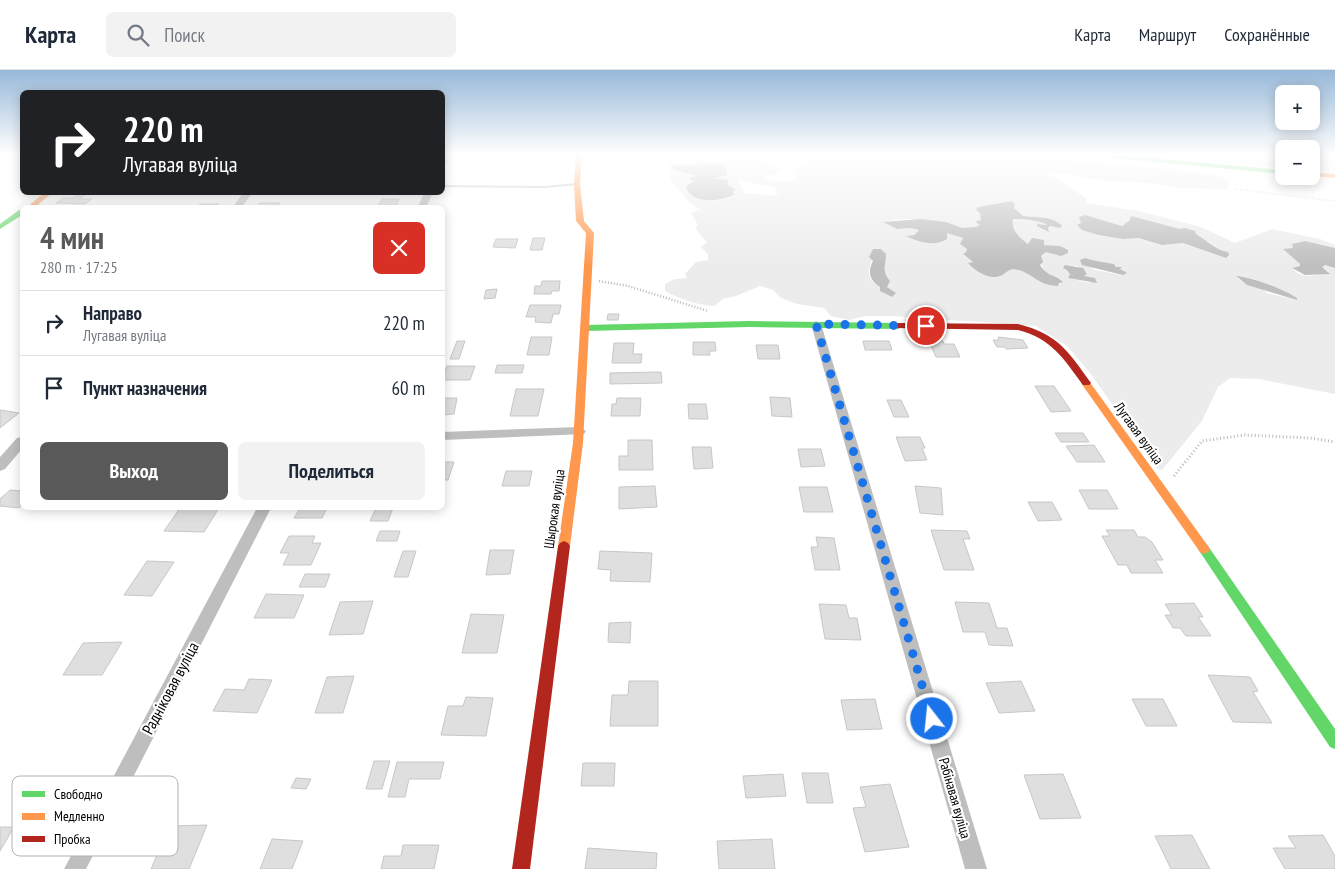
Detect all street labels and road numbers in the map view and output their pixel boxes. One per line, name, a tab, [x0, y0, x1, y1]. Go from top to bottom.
street label: Лугавая вуліца	[1110, 397, 1168, 468]
street label: Шырокая вуліца	[540, 468, 568, 550]
street label: Радніковая вуліца	[137, 638, 203, 738]
street label: Рабінавая вуліца	[935, 756, 975, 840]

